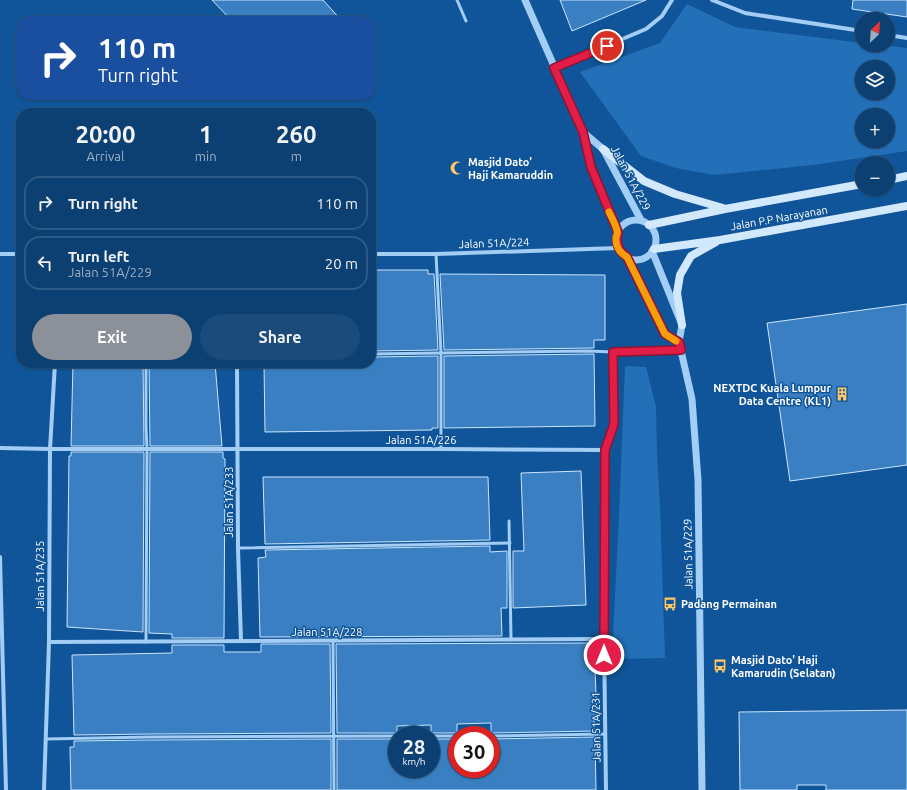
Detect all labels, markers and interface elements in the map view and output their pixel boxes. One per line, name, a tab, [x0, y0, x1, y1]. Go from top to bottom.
north arrow	[855, 12, 895, 52]
map controls	[855, 12, 895, 196]
pin	[590, 29, 624, 63]
icon: right	[32, 32, 84, 84]
text: 110 m	[98, 32, 176, 63]
icon: arrive	[596, 35, 618, 57]
button: layers	[855, 60, 895, 100]
text: Turn right	[98, 65, 178, 85]
button: +	[855, 108, 895, 148]
text: 20:00	[75, 121, 135, 148]
text: 1	[199, 121, 212, 148]
text: 260	[276, 121, 317, 148]
street label: Jalan 51A/229	[609, 144, 653, 212]
text: Arrival	[86, 149, 124, 163]
text: min	[195, 149, 217, 163]
text: m	[291, 149, 302, 163]
place label: Masjid Dato' Haji Kamaruddin	[468, 156, 553, 181]
button: −	[855, 156, 895, 196]
mosque icon: Masjid Dato' Haji Kamaruddin	[449, 160, 465, 176]
icon: right	[34, 192, 56, 214]
text: Turn right	[68, 195, 138, 212]
text: 110 m	[316, 195, 358, 212]
street label: Jalan P.P Narayanan	[730, 204, 828, 232]
street label: Jalan 51A/224	[458, 236, 530, 250]
text: Turn left	[68, 248, 129, 265]
icon: left	[34, 252, 56, 274]
text: 20 m	[325, 255, 358, 272]
text: Jalan 51A/229	[68, 265, 152, 279]
button: Exit	[32, 314, 192, 360]
button: Share	[200, 314, 360, 360]
place label: NEXTDC Kuala Lumpur Data Centre (KL1)	[713, 382, 831, 408]
building icon: NEXTDC Kuala Lumpur Data Centre (KL1)	[834, 386, 850, 402]
street label: Jalan 51A/226	[386, 434, 456, 446]
street label: Jalan 51A/233	[223, 467, 235, 537]
street label: Jalan 51A/229	[681, 518, 695, 590]
street label: Jalan 51A/235	[34, 541, 46, 611]
bus stop icon: Padang Permainan	[662, 596, 678, 612]
place label: Padang Permainan	[681, 598, 777, 610]
street label: Jalan 51A/228	[292, 626, 362, 638]
position arrow	[583, 634, 625, 676]
place label: Masjid Dato' Haji Kamarudin (Selatan)	[731, 654, 836, 680]
bus stop icon: Masjid Dato' Haji Kamarudin (Selatan)	[712, 658, 728, 674]
street label: Jalan 51A/231	[589, 691, 603, 763]
speed limit sign: 30	[448, 726, 500, 778]
text: 28	[403, 735, 425, 758]
text: km/h	[402, 756, 426, 767]

